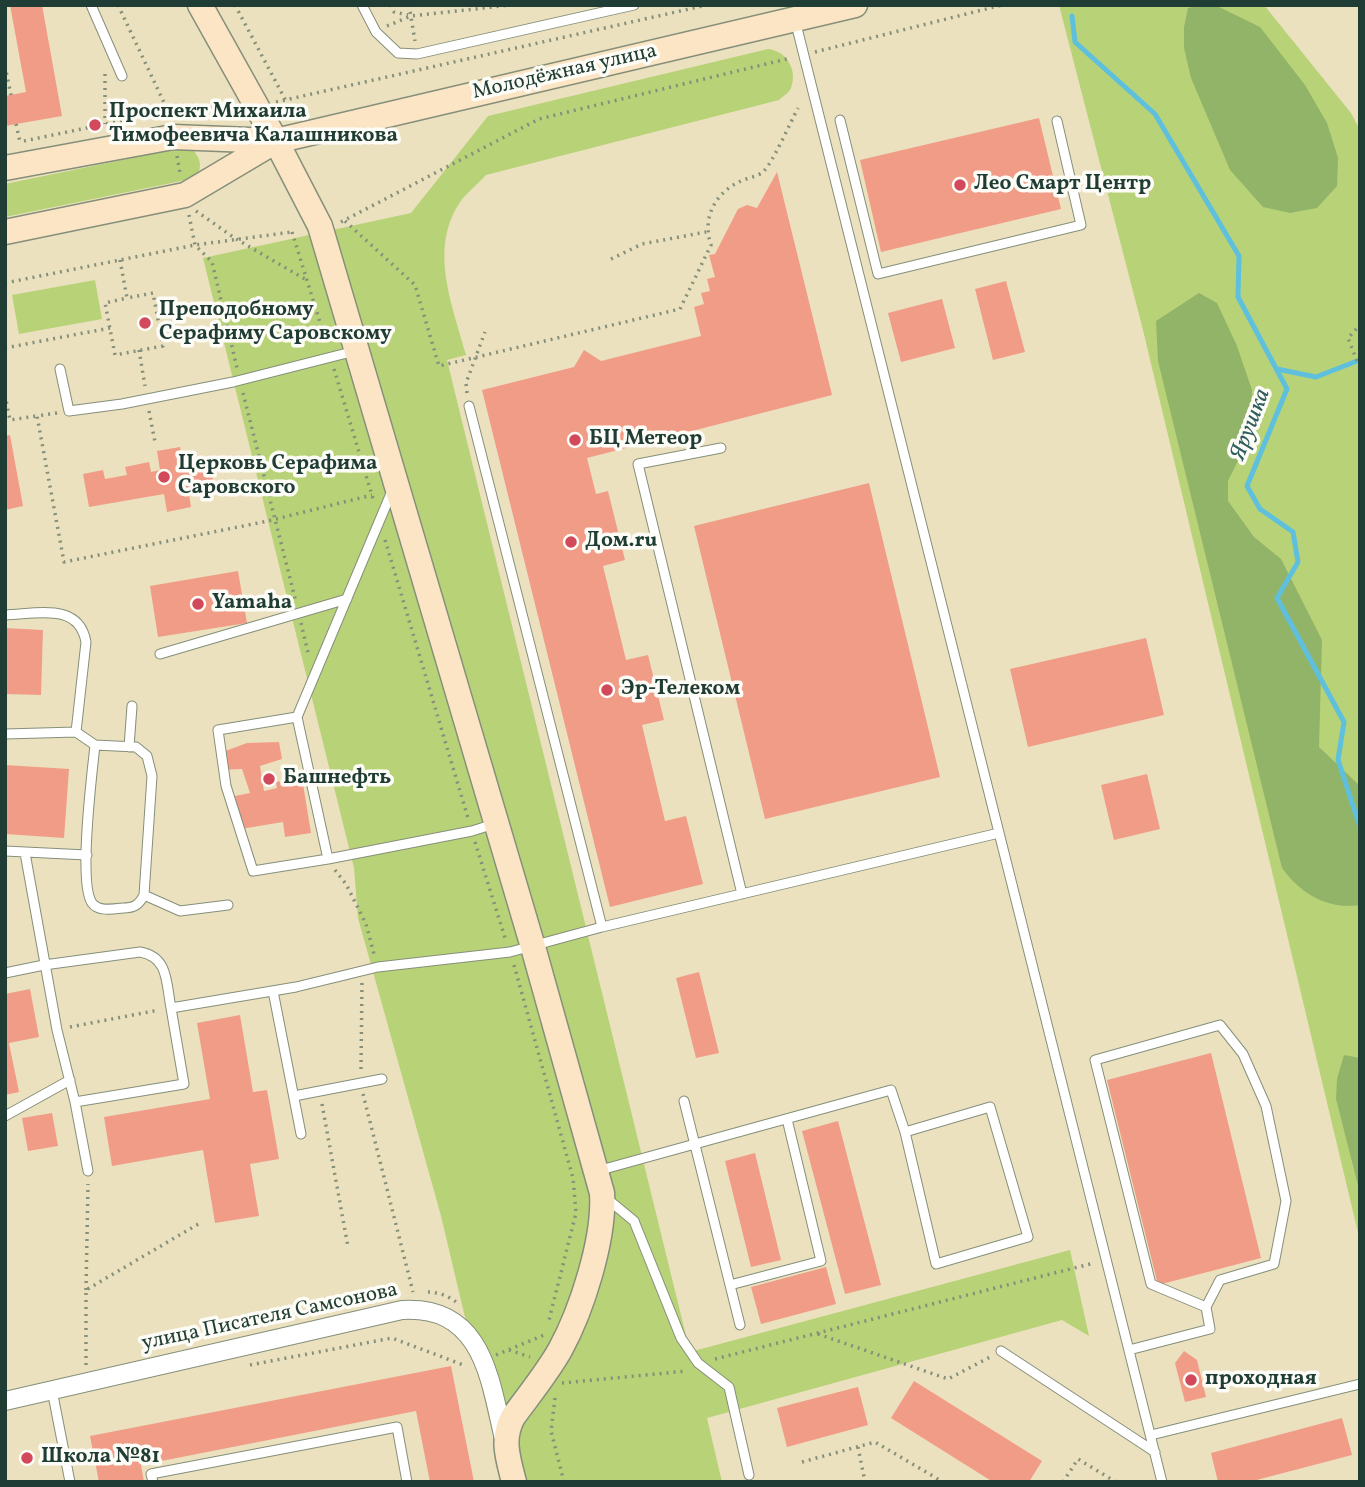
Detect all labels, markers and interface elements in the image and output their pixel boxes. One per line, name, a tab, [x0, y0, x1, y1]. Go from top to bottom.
street label: Молодёжная улица	[470, 40, 660, 106]
place label: Проспект Михаила Тимофеевича Калашникова	[109, 100, 398, 150]
marker: Проспект Михаила Тимофеевича Калашникова	[87, 117, 103, 133]
place label: Лео Смарт Центр	[974, 172, 1151, 198]
marker: Лео Смарт Центр	[952, 177, 968, 193]
place label: Преподобному Серафиму Саровскому	[159, 298, 392, 348]
marker: Преподобному Серафиму Саровскому	[137, 315, 153, 331]
water label: Ярушка	[1226, 385, 1278, 465]
place label: БЦ Метеор	[589, 427, 702, 453]
marker: БЦ Метеор	[567, 432, 583, 448]
place label: Церковь Серафима Саровского	[178, 452, 378, 502]
marker: Церковь Серафима Саровского	[156, 469, 172, 485]
place label: Дом.ru	[585, 529, 657, 555]
marker: Дом.ru	[563, 534, 579, 550]
place label: Yamaha	[212, 591, 292, 617]
marker: Yamaha	[190, 596, 206, 612]
place label: Эр-Телеком	[621, 677, 740, 703]
marker: Эр-Телеком	[599, 682, 615, 698]
place label: Башнефть	[283, 766, 391, 792]
marker: Башнефть	[261, 771, 277, 787]
street label: улица Писателя Самсонова	[140, 1279, 400, 1357]
place label: проходная	[1205, 1367, 1317, 1393]
marker: проходная	[1183, 1372, 1199, 1388]
place label: Школа №81	[41, 1445, 160, 1471]
marker: Школа №81	[19, 1450, 35, 1466]

